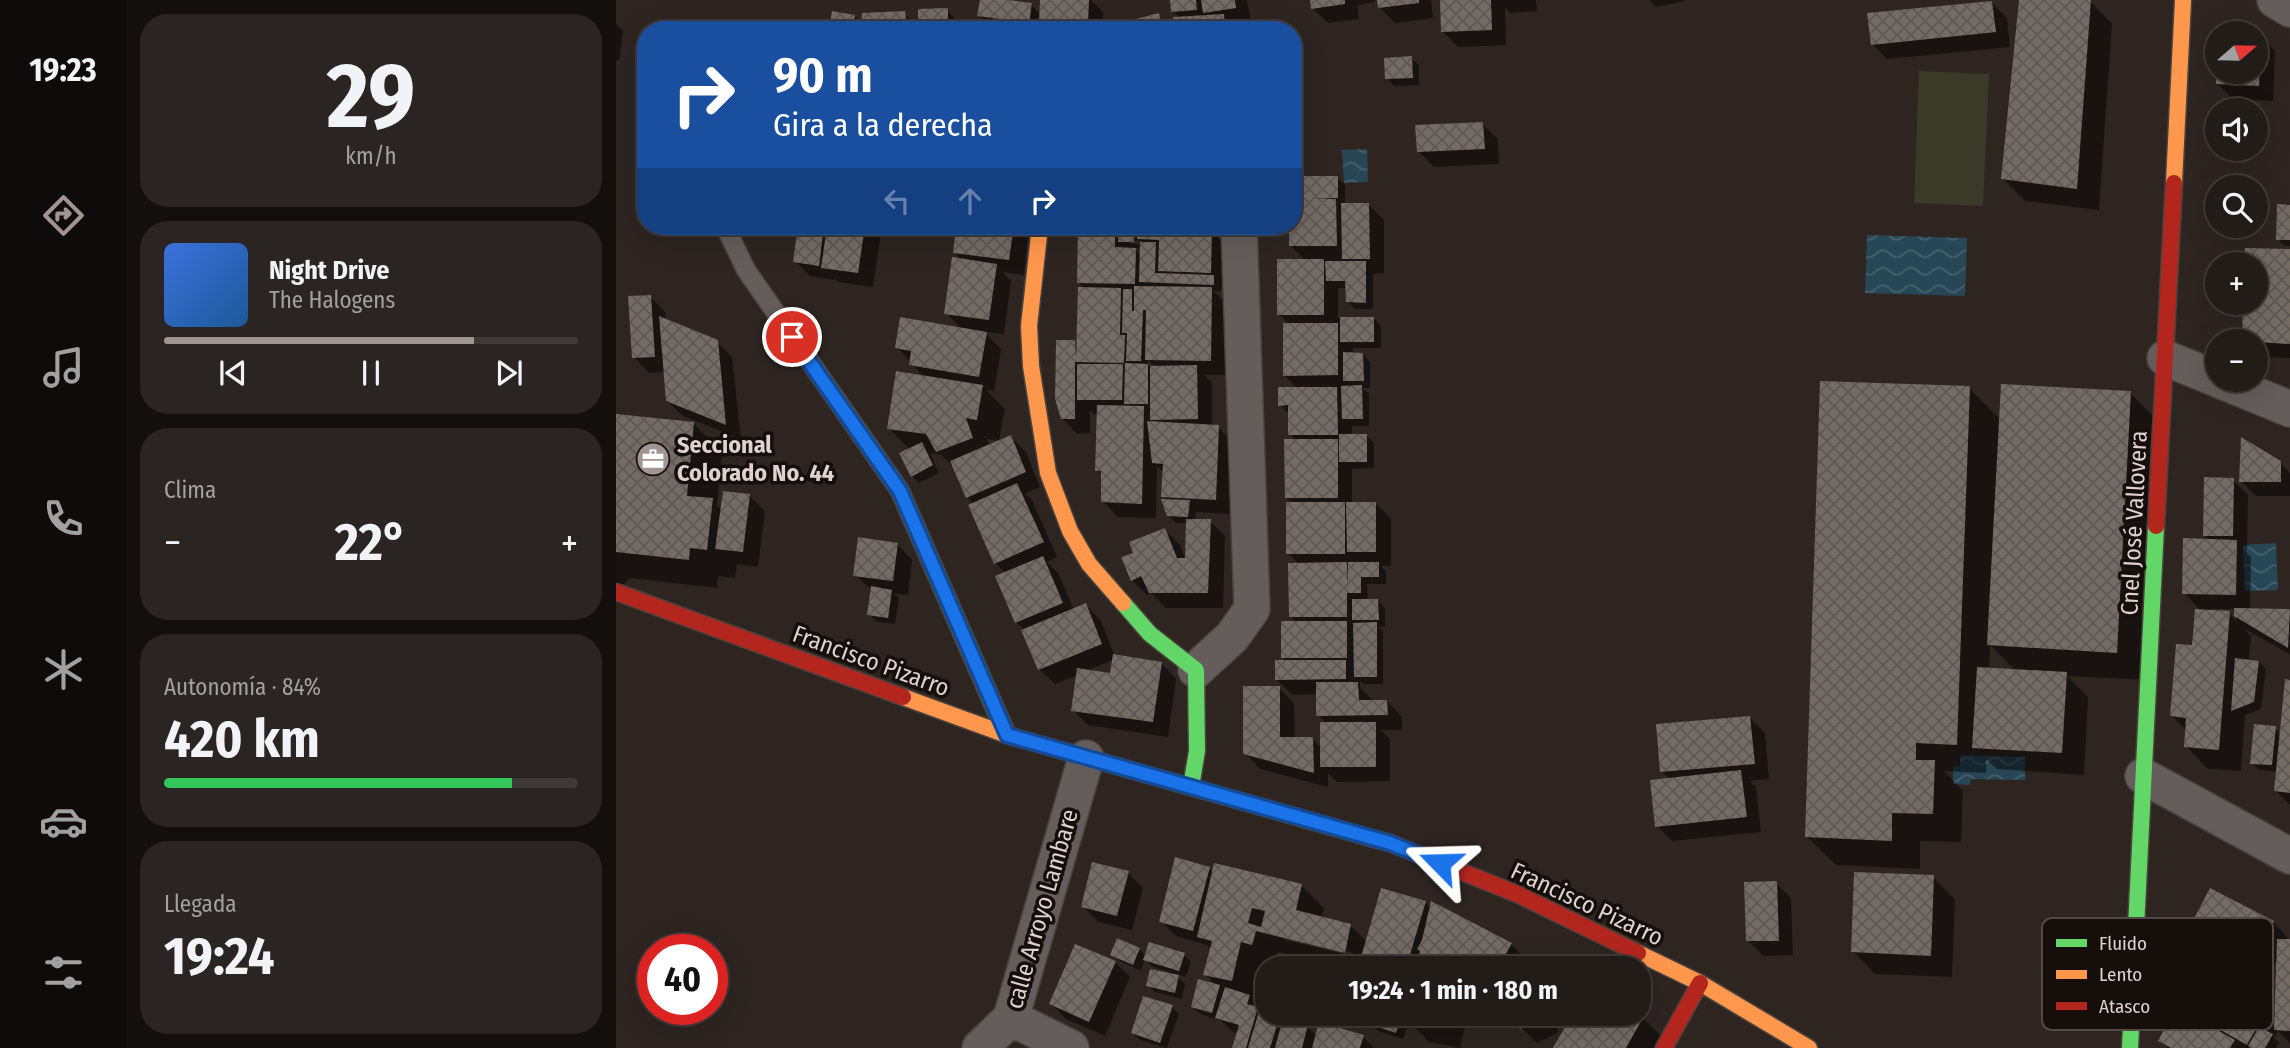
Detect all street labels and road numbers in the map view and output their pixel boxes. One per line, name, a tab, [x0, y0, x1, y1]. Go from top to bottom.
street label: Cnel José Vallovera	[2115, 430, 2153, 616]
street label: Francisco Pizarro	[789, 620, 953, 702]
street label: calle Arroyo Lambare	[1000, 806, 1084, 1012]
street label: Francisco Pizarro	[1506, 857, 1668, 951]

